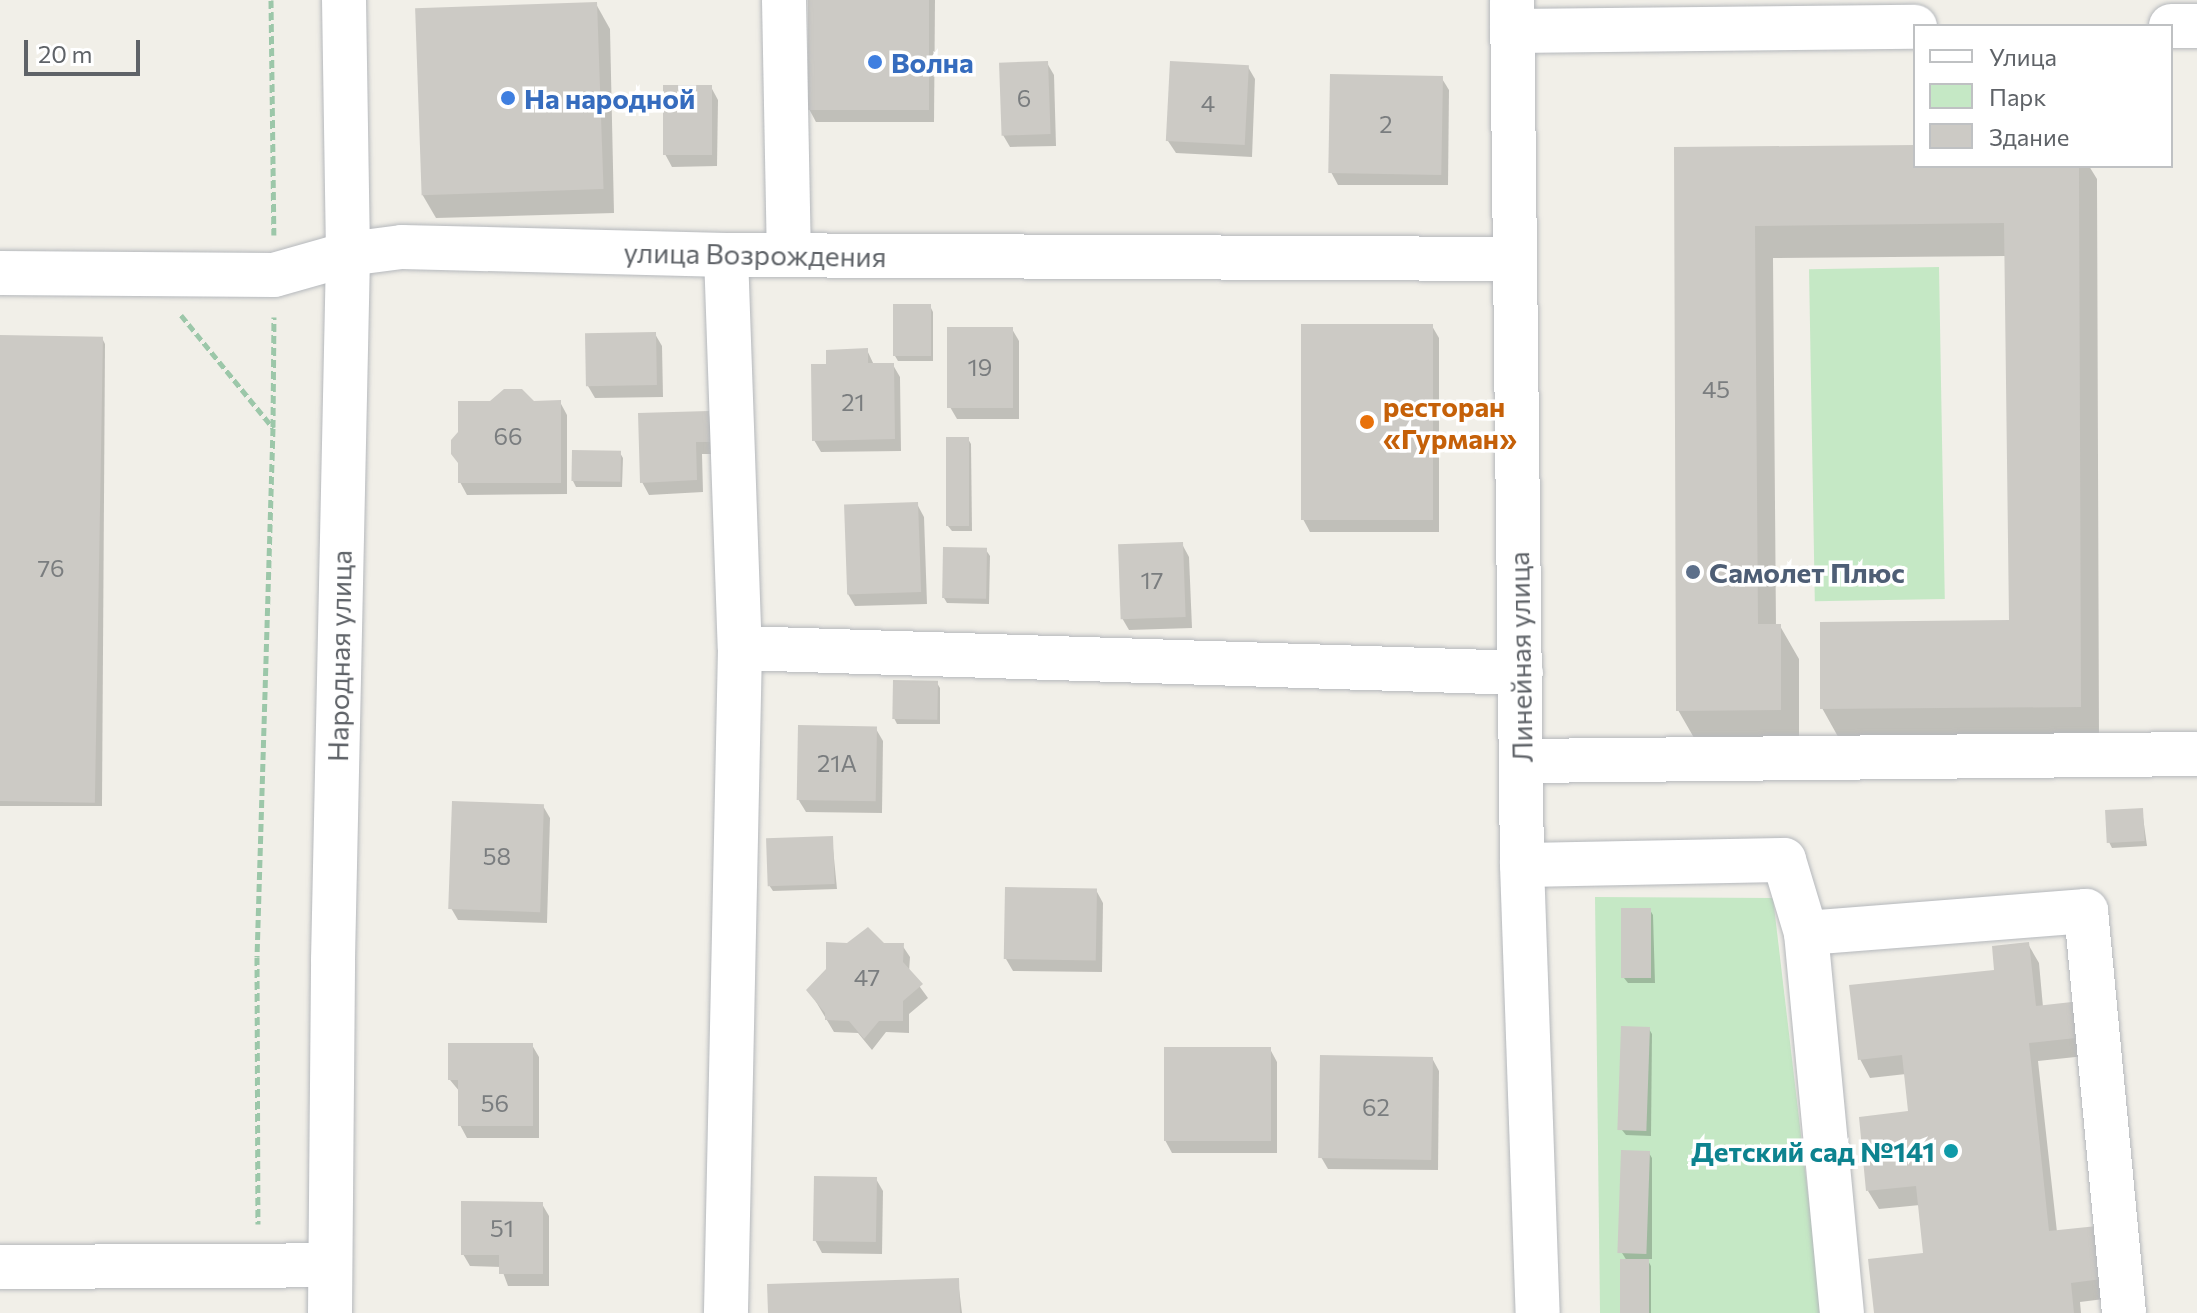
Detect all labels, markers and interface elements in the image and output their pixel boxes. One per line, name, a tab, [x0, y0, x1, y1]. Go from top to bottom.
scale bar	[28, 24, 144, 74]
legend	[1913, 24, 2173, 168]
text: 20 m	[38, 39, 92, 68]
text: Улица	[1989, 42, 2057, 71]
place label: Волна	[891, 45, 974, 79]
marker: Волна	[866, 53, 884, 71]
place label: На народной	[524, 81, 695, 115]
text: Парк	[1989, 82, 2046, 111]
house number: 6	[1017, 84, 1031, 112]
marker: На народной	[499, 89, 517, 107]
house number: 4	[1201, 89, 1215, 117]
house number: 2	[1379, 110, 1393, 138]
text: Здание	[1989, 122, 2069, 151]
street label: улица Возрождения	[623, 235, 887, 273]
house number: 19	[968, 353, 992, 381]
house number: 45	[1702, 375, 1730, 403]
house number: 21	[841, 388, 865, 416]
place label: ресторан «Гурман»	[1383, 389, 1517, 455]
marker: ресторан «Гурман»	[1358, 413, 1376, 431]
house number: 66	[493, 422, 523, 450]
street label: Народная улица	[320, 550, 358, 762]
street label: Линейная улица	[1501, 551, 1539, 763]
house number: 76	[37, 554, 65, 582]
place label: Самолет Плюс	[1709, 555, 1905, 589]
marker: Самолет Плюс	[1684, 563, 1702, 581]
house number: 17	[1141, 566, 1163, 594]
house number: 21А	[817, 749, 857, 777]
house number: 58	[483, 842, 511, 870]
house number: 47	[854, 963, 880, 991]
house number: 56	[481, 1089, 509, 1117]
house number: 62	[1362, 1093, 1390, 1121]
place label: Детский сад №141	[1691, 1134, 1935, 1168]
marker: Детский сад №141	[1942, 1142, 1960, 1160]
house number: 51	[490, 1214, 514, 1242]

